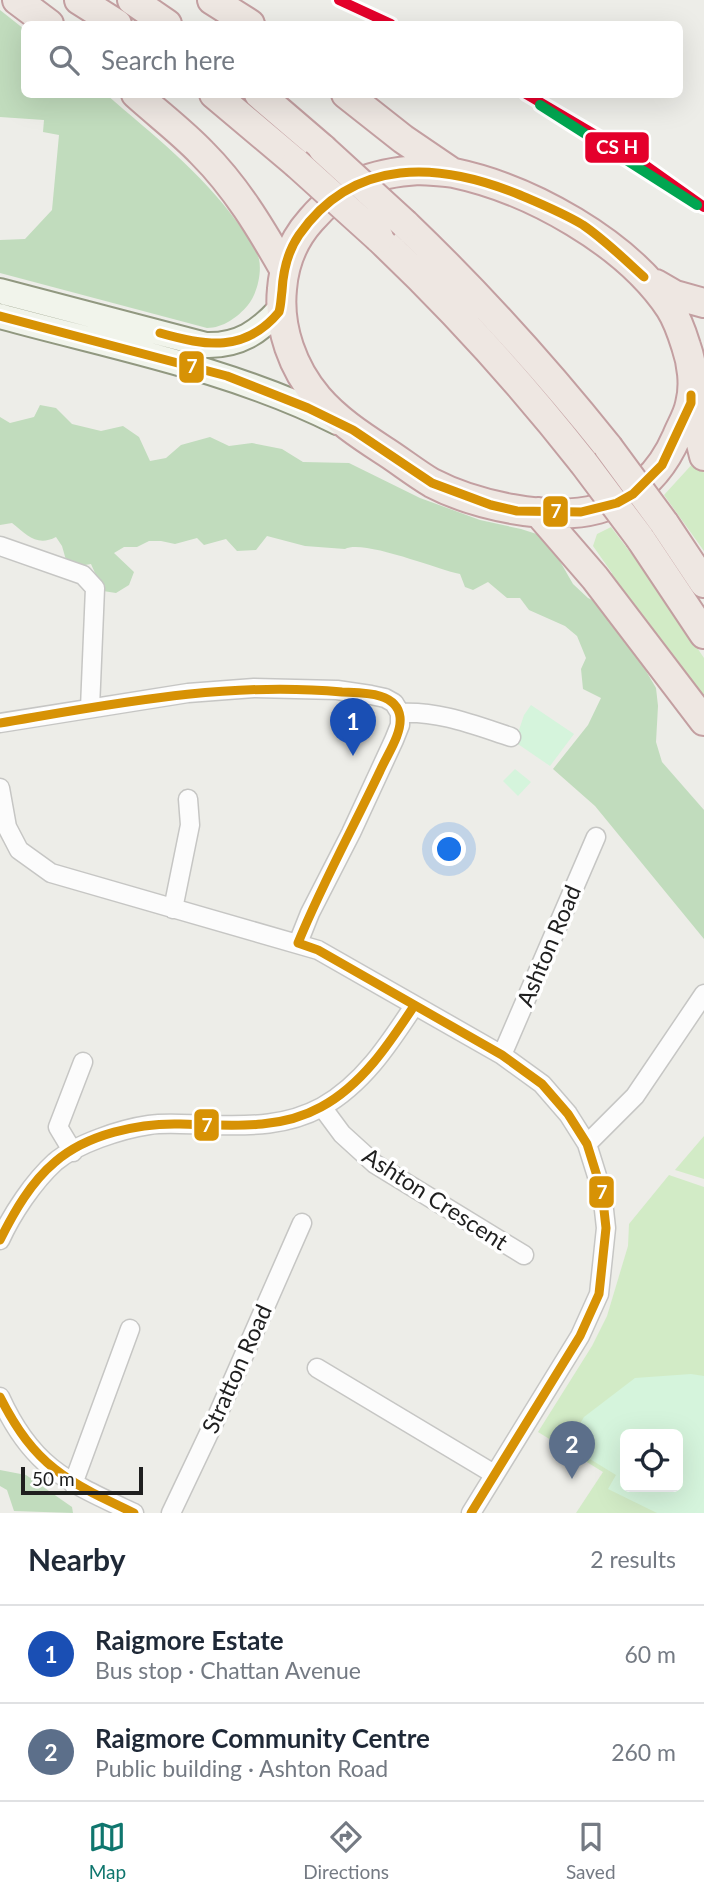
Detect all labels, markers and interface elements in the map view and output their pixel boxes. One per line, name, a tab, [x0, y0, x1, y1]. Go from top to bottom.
search box	[21, 21, 683, 98]
icon: search	[45, 41, 83, 79]
text: Search here	[101, 44, 235, 76]
line badge: CS H	[584, 131, 650, 164]
text: CS H	[596, 135, 638, 158]
line badge: 7	[178, 350, 205, 384]
text: 7	[186, 354, 198, 377]
line badge: 7	[542, 495, 569, 528]
text: 7	[550, 499, 562, 522]
pin: 1	[330, 698, 376, 756]
your location	[432, 832, 466, 866]
street label: Ashton Road	[510, 881, 586, 1011]
line badge: 7	[193, 1108, 220, 1142]
text: 7	[201, 1113, 213, 1136]
street label: Ashton Crescent	[358, 1141, 514, 1256]
line badge: 7	[588, 1175, 615, 1209]
text: 7	[596, 1180, 608, 1203]
street label: Stratton Road	[195, 1300, 277, 1437]
pin: 2	[549, 1421, 595, 1479]
map controls	[620, 1429, 683, 1492]
button: locate	[620, 1429, 683, 1492]
scale bar	[21, 1464, 144, 1496]
text: 50 m	[32, 1467, 75, 1490]
text: Nearby	[28, 1541, 126, 1577]
text: 2 results	[590, 1545, 676, 1573]
text: Raigmore Estate	[95, 1624, 284, 1656]
text: 1	[44, 1640, 58, 1668]
text: 60 m	[625, 1640, 676, 1668]
text: Bus stop · Chattan Avenue	[95, 1656, 361, 1684]
text: Raigmore Community Centre	[95, 1722, 430, 1754]
text: 2	[44, 1738, 58, 1766]
text: 260 m	[611, 1738, 676, 1766]
text: Public building · Ashton Road	[95, 1754, 388, 1782]
tab: Map	[88, 1818, 126, 1883]
tab: Directions	[303, 1818, 389, 1883]
tab: Saved	[566, 1818, 616, 1883]

